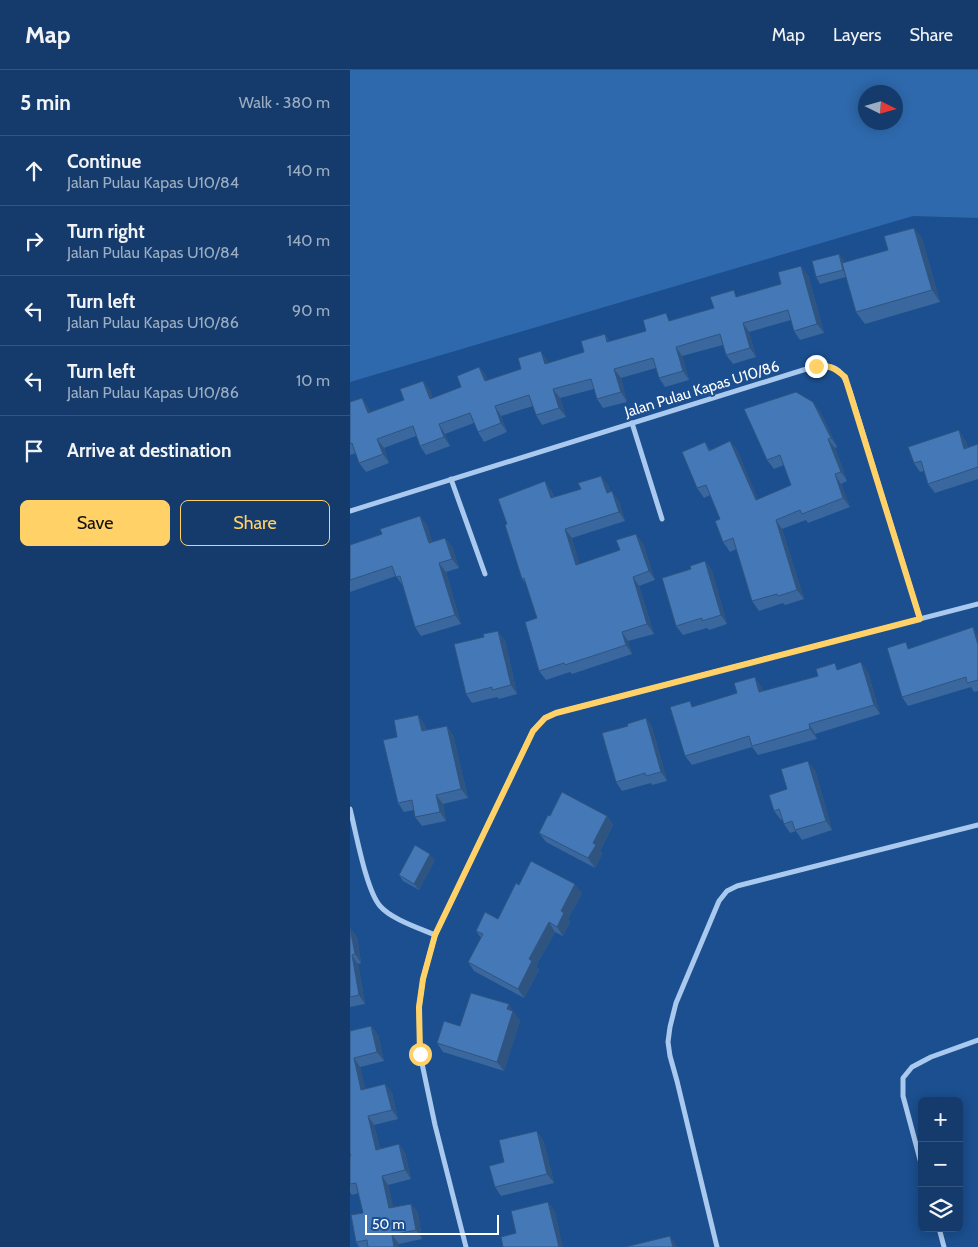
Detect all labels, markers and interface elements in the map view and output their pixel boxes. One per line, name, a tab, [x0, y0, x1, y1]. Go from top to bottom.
text: Map	[25, 20, 71, 49]
text: Map	[772, 24, 805, 46]
text: Layers	[833, 24, 882, 46]
text: Share	[910, 24, 953, 46]
north arrow	[858, 85, 903, 130]
text: 5 min	[20, 90, 71, 115]
text: Walk · 380 m	[239, 93, 330, 112]
text: Continue	[67, 150, 141, 173]
icon: ahead	[20, 157, 48, 185]
text: 140 m	[287, 161, 330, 180]
text: Jalan Pulau Kapas U10/84	[67, 173, 239, 192]
text: Turn right	[67, 220, 145, 243]
icon: right	[20, 227, 48, 255]
text: 140 m	[287, 231, 330, 250]
text: Jalan Pulau Kapas U10/84	[67, 243, 239, 262]
text: Turn left	[67, 290, 135, 313]
icon: left	[20, 297, 48, 325]
text: 90 m	[292, 301, 330, 320]
text: Jalan Pulau Kapas U10/86	[67, 313, 239, 332]
route end	[805, 355, 828, 378]
street label: Jalan Pulau Kapas U10/86	[621, 357, 782, 421]
text: Turn left	[67, 360, 135, 383]
icon: left	[20, 367, 48, 395]
text: 10 m	[296, 371, 330, 390]
text: Jalan Pulau Kapas U10/86	[67, 383, 239, 402]
icon: arrive	[20, 437, 48, 465]
text: Arrive at destination	[67, 439, 231, 462]
button: Save	[20, 500, 170, 546]
button: Share	[180, 500, 330, 546]
route start	[409, 1043, 432, 1066]
map controls	[918, 1097, 963, 1232]
button: +	[918, 1097, 963, 1142]
button: −	[918, 1142, 963, 1187]
button: layers	[918, 1187, 963, 1232]
scale bar	[365, 1212, 499, 1235]
text: 50 m	[372, 1215, 405, 1233]

